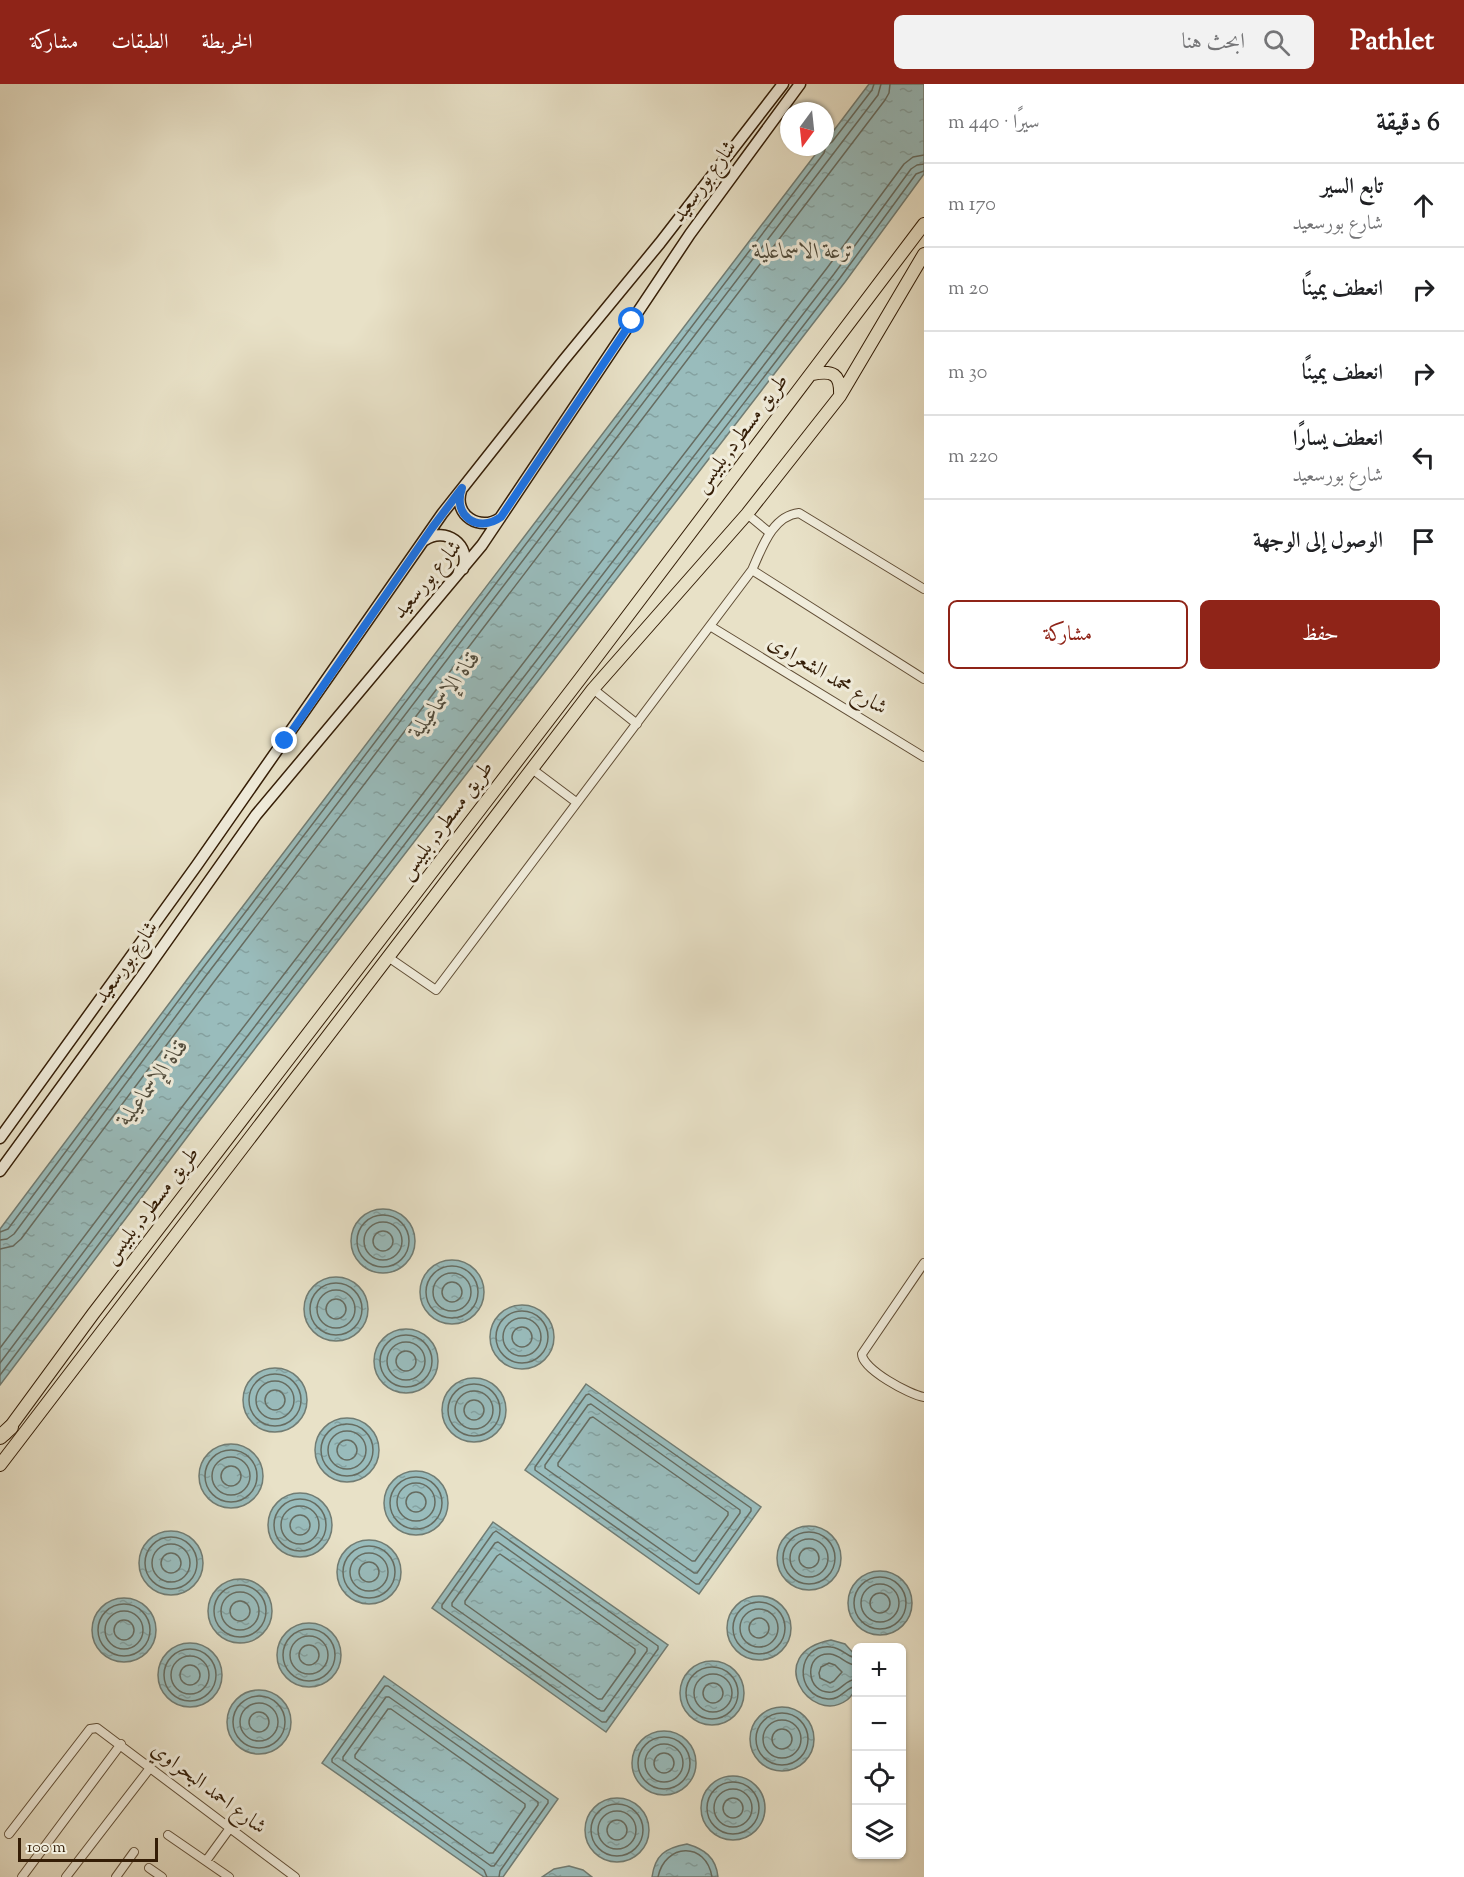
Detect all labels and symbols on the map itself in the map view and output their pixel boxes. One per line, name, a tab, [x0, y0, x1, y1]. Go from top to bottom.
north arrow	[780, 102, 834, 156]
street label: شارع بورسعيد	[665, 135, 746, 230]
water label: ترعة الاسماعلية	[752, 237, 854, 269]
route start	[618, 307, 644, 333]
street label: طريق مسطرد, بلبيس	[687, 368, 797, 500]
street label: شارع بورسعيد	[386, 534, 471, 627]
street label: شارع محمد الشعراوى	[761, 628, 892, 724]
water label: قناة الإسماعيلية	[401, 644, 490, 747]
route end	[271, 727, 297, 753]
street label: طريق مسطرد, بلبيس	[392, 755, 502, 887]
street label: شارع بورسعيد	[87, 915, 167, 1011]
water label: قناة الإسماعيلية	[109, 1032, 198, 1135]
street label: طريق مسطرد, بلبيس	[96, 1141, 208, 1271]
street label: شارع احمد البحراوي	[143, 1736, 272, 1843]
scale bar	[18, 1835, 158, 1862]

